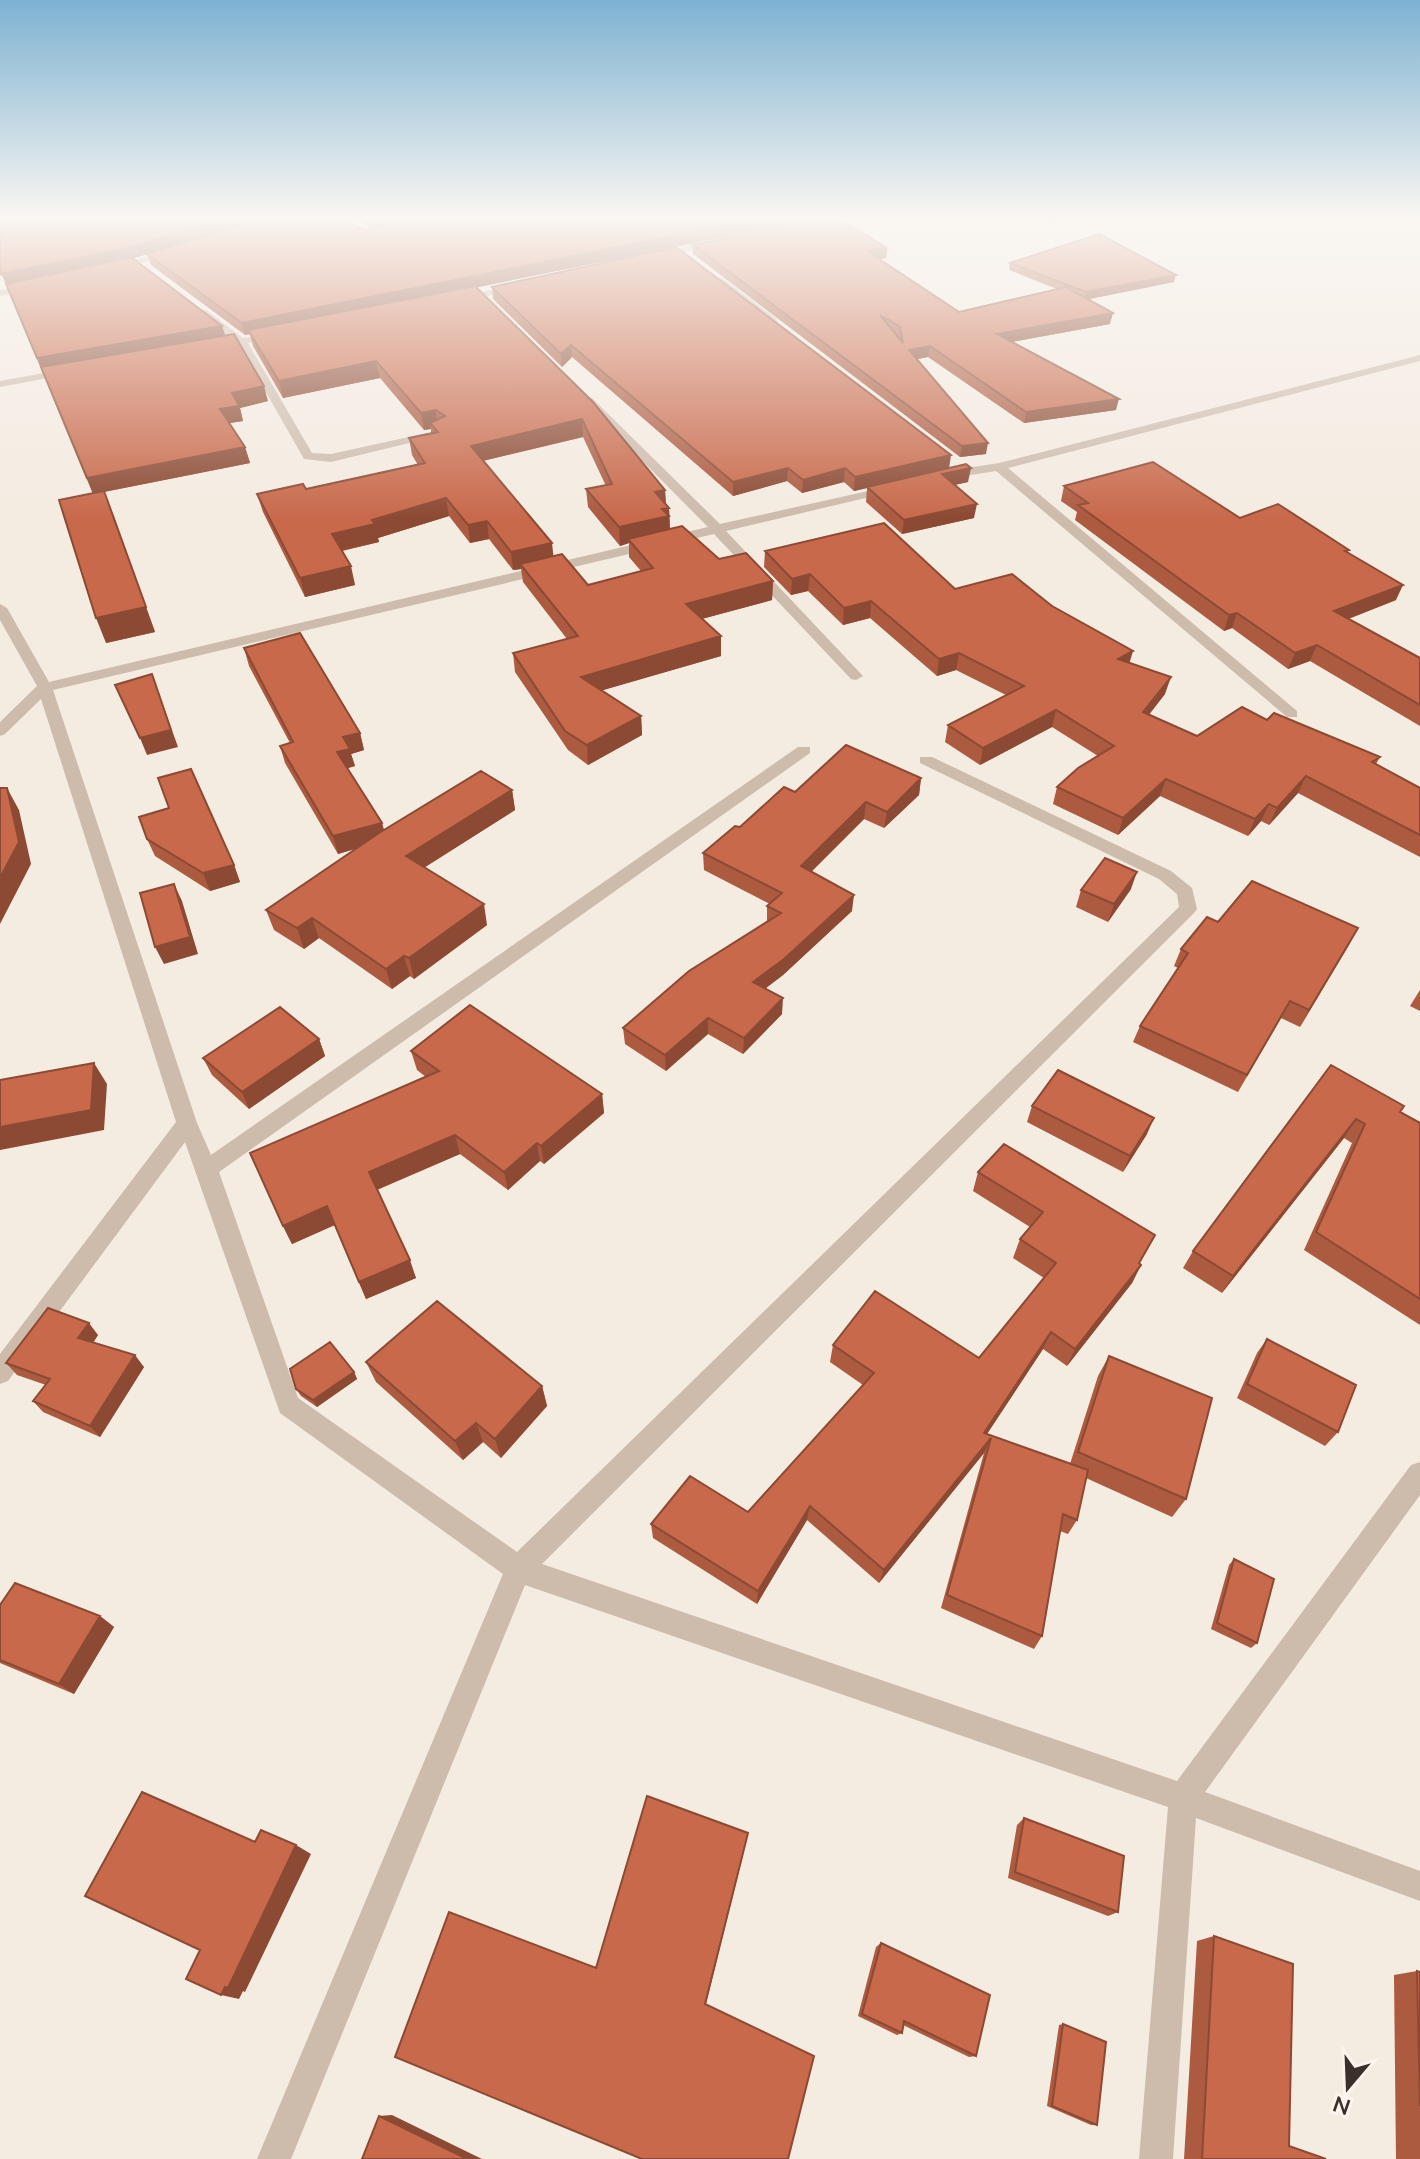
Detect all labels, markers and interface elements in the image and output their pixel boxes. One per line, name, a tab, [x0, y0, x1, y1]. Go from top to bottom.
north arrow	[1308, 2047, 1388, 2127]
text: N	[1329, 2090, 1354, 2122]

